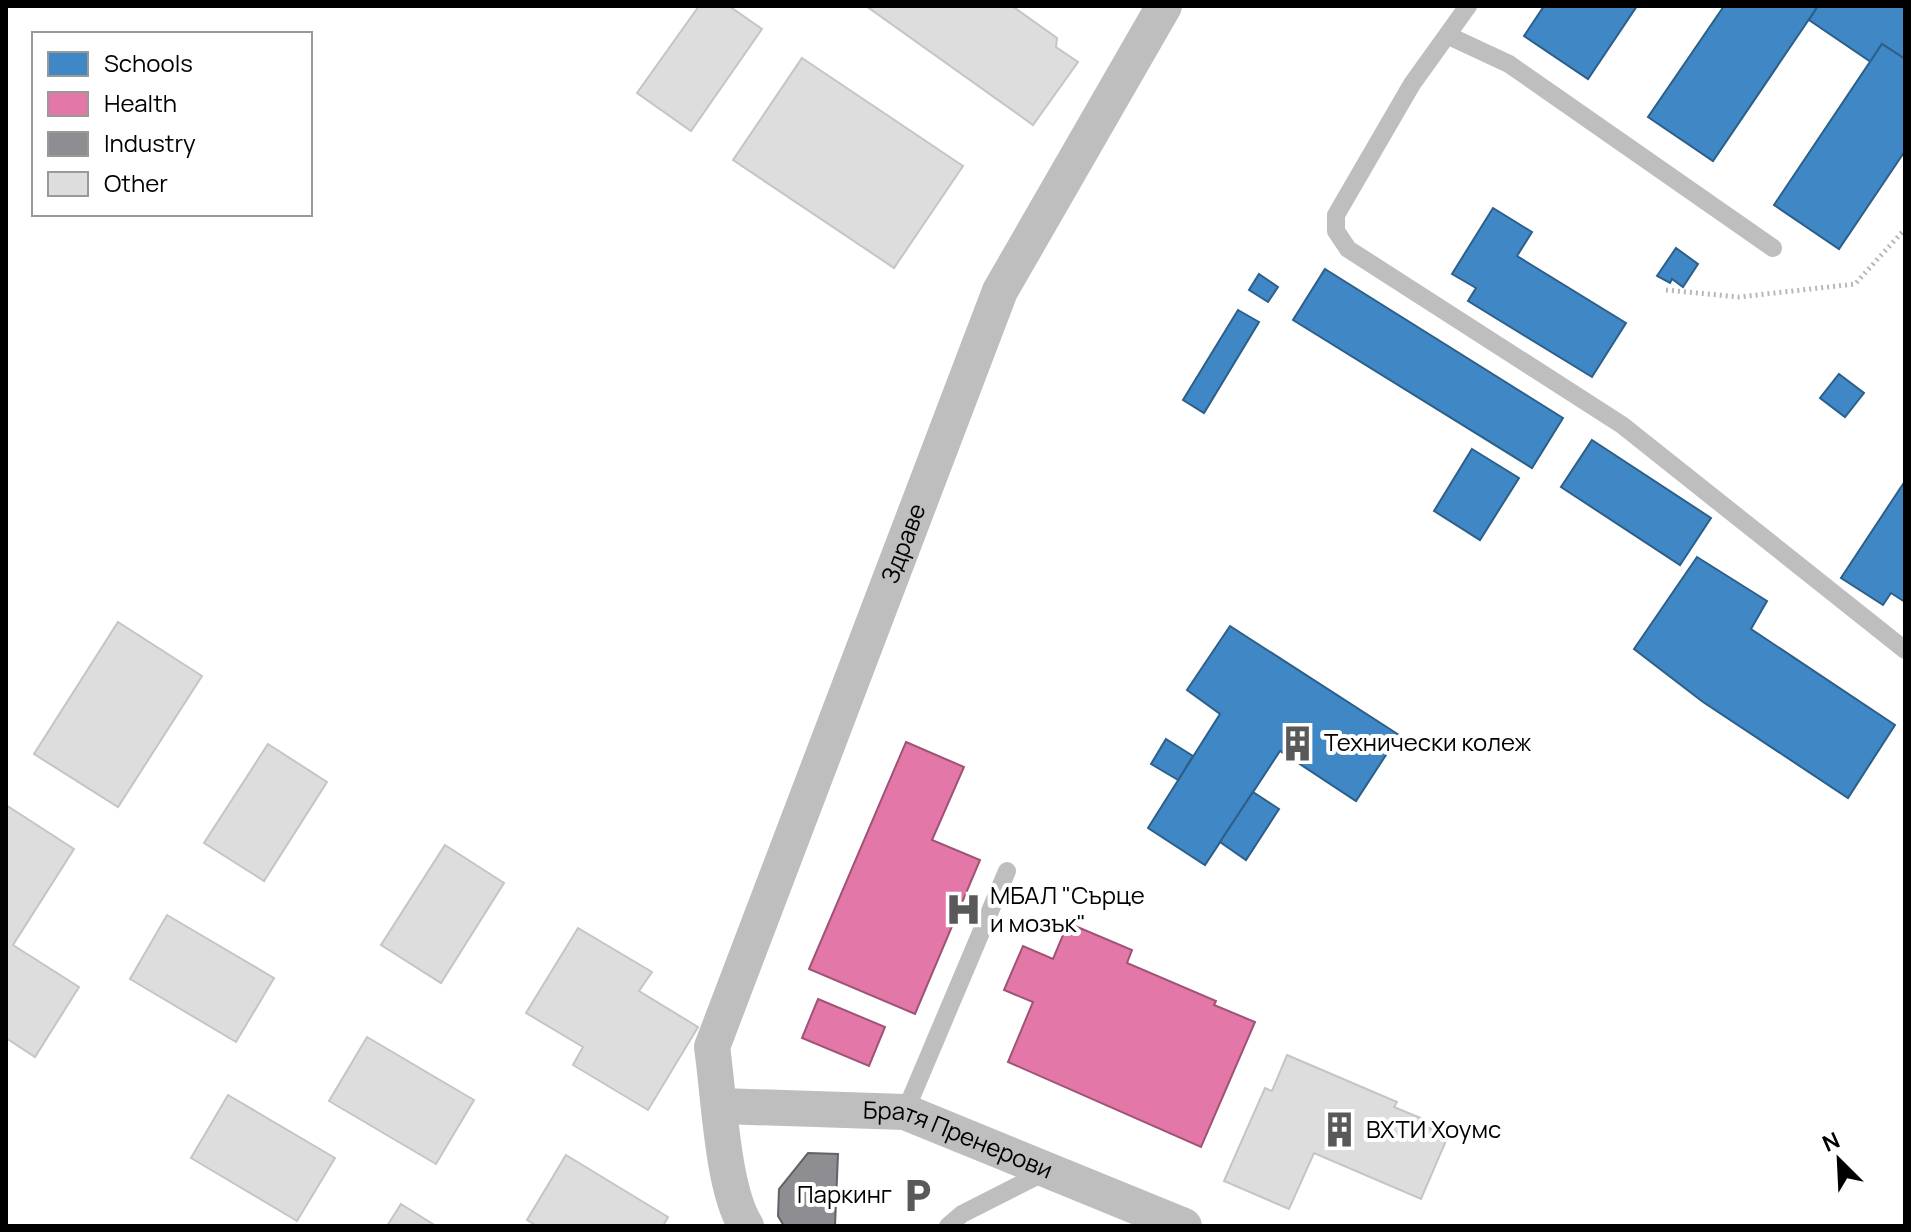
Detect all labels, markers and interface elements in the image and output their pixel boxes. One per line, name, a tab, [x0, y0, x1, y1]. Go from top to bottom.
legend	[32, 32, 312, 216]
text: Schools	[104, 46, 193, 79]
text: Health	[104, 86, 177, 119]
text: Industry	[104, 126, 196, 159]
text: Other	[104, 166, 168, 199]
street label: Здраве	[872, 498, 933, 588]
building icon: Технически колеж	[1279, 724, 1317, 762]
place label: Технически колеж	[1324, 725, 1532, 758]
place label: МБАЛ "Сърце и мозък"	[990, 878, 1145, 939]
hospital icon: МБАЛ "Сърце и мозък"	[945, 891, 983, 929]
street label: Братя Пренерови	[863, 1093, 1058, 1186]
building icon: ВХТИ Хоумс	[1321, 1111, 1359, 1149]
place label: ВХТИ Хоумс	[1366, 1112, 1501, 1145]
north arrow	[1799, 1120, 1879, 1200]
text: N	[1818, 1125, 1844, 1159]
parking icon: Паркинг	[899, 1176, 937, 1214]
place label: Паркинг	[797, 1177, 892, 1210]

